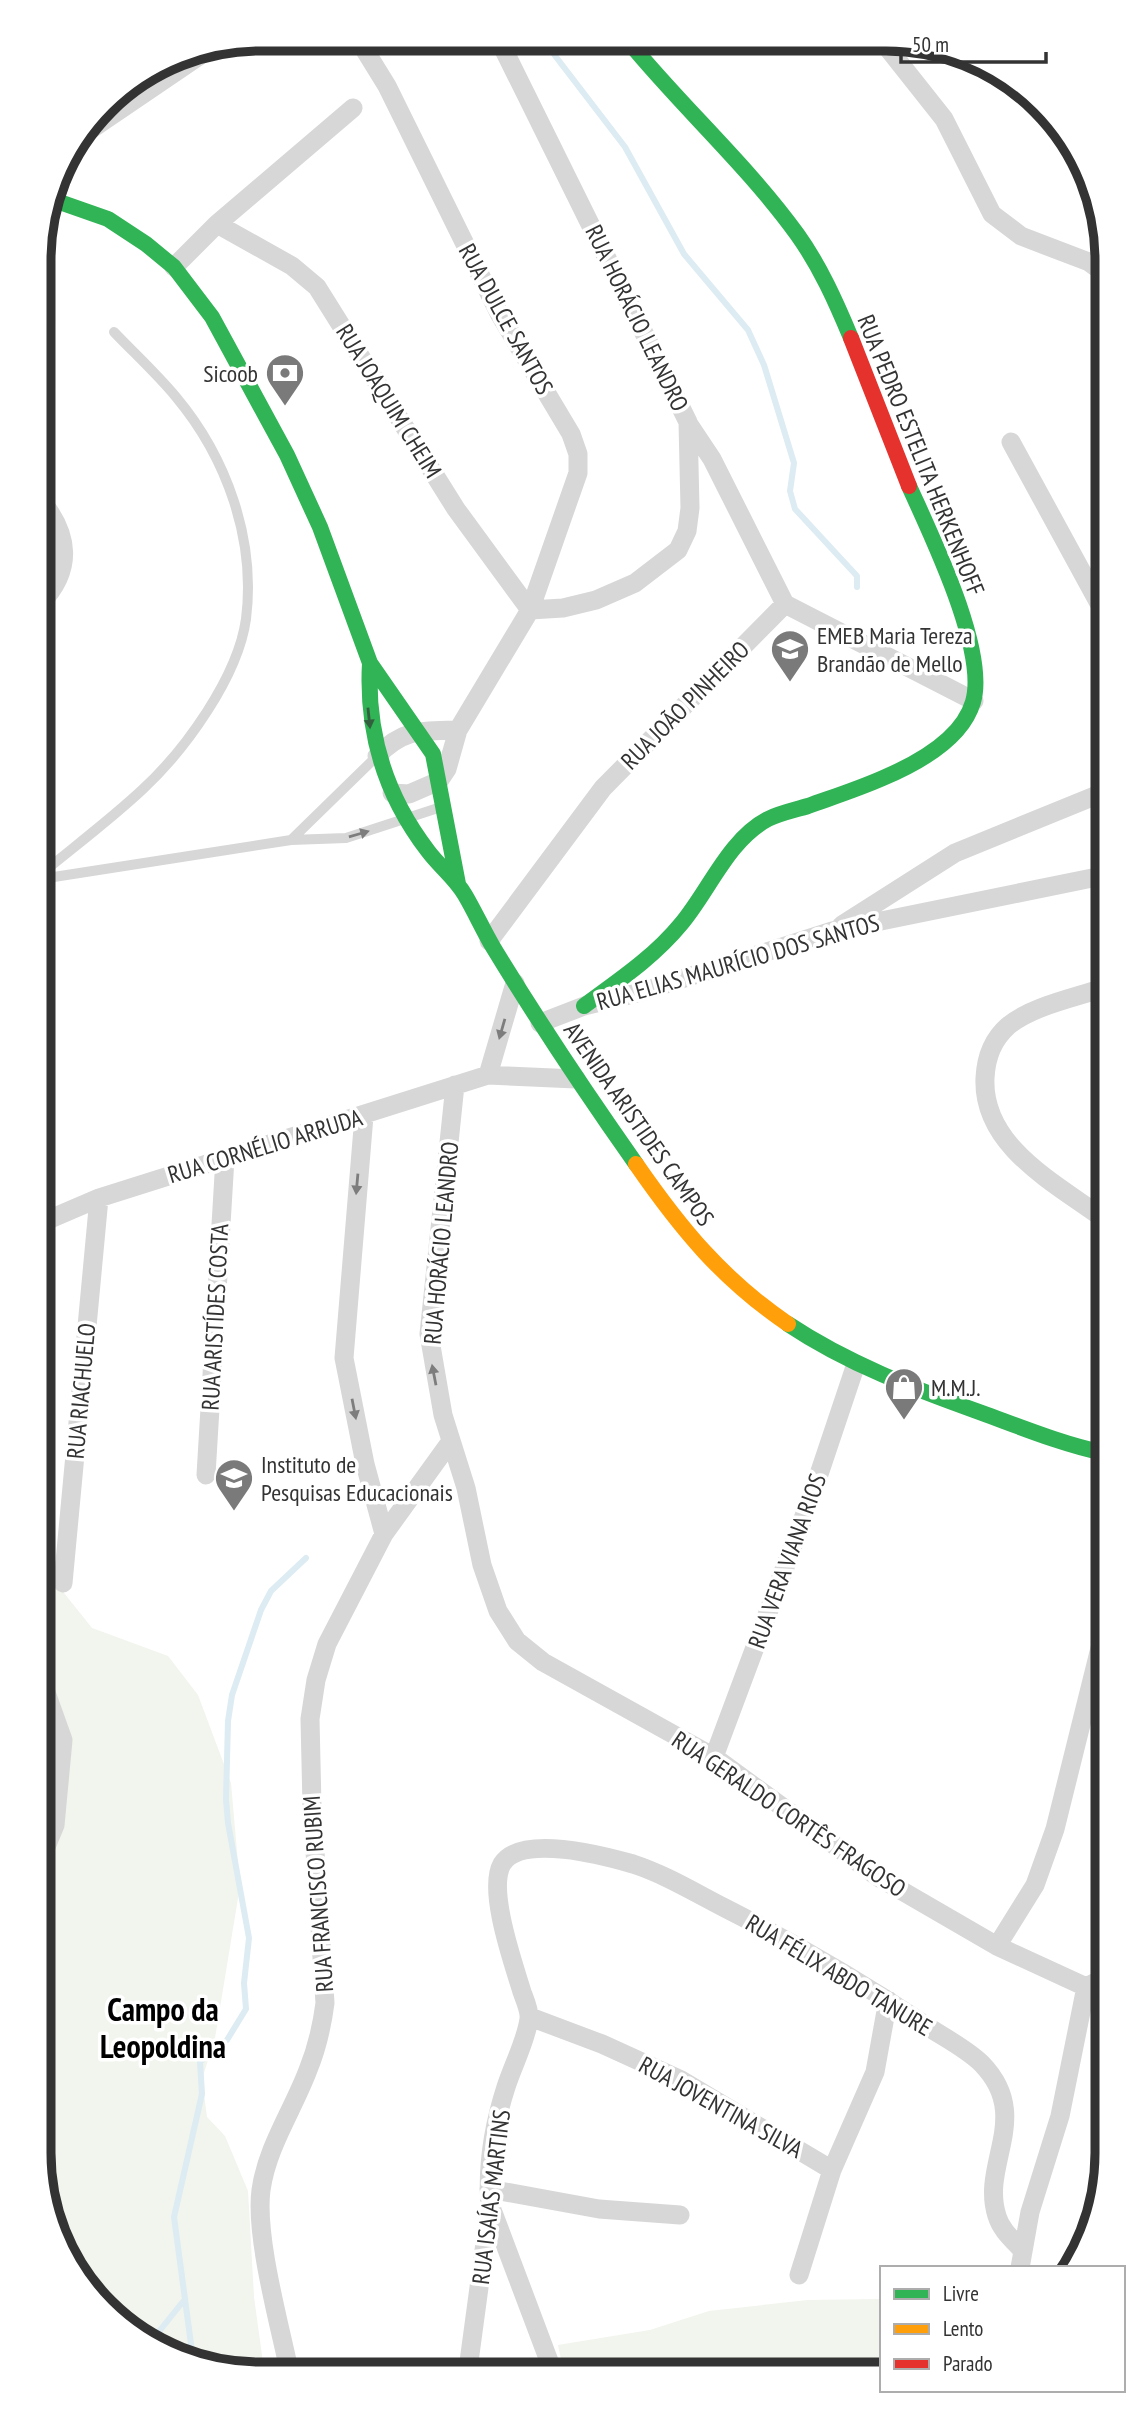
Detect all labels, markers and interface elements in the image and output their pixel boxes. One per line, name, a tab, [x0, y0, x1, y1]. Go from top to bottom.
scale bar	[901, 21, 1046, 65]
text: 50 m	[912, 31, 949, 58]
street label: RUA HORÁCIO LEANDRO	[578, 220, 696, 416]
street label: RUA DULCE SANTOS	[452, 238, 560, 400]
street label: RUA PEDRO ESTELITA HERKENHOFF	[850, 310, 992, 600]
street label: RUA JOAQUIM CHEIM	[329, 318, 449, 484]
bank icon: Sicoob	[264, 352, 306, 407]
place label: Sicoob	[203, 358, 258, 389]
place label: EMEB Maria Tereza Brandão de Mello	[817, 620, 973, 679]
school or university icon: EMEB Maria Tereza Brandão de Mello	[769, 628, 811, 683]
street label: RUA JOÃO PINHEIRO	[614, 634, 756, 776]
one-way arrow	[364, 707, 375, 729]
one-way arrow	[349, 829, 370, 839]
street label: RUA ELIAS MAURÍCIO DOS SANTOS	[593, 907, 883, 1017]
street label: AVENIDA ARISTIDES CAMPOS	[557, 1016, 721, 1232]
one-way arrow	[496, 1019, 506, 1040]
street label: RUA CORNÉLIO ARRUDA	[164, 1102, 367, 1190]
street label: RUA HORÁCIO LEANDRO	[417, 1140, 465, 1346]
one-way arrow	[352, 1173, 363, 1195]
street label: RUA ARISTÍDES COSTA	[195, 1222, 235, 1411]
street label: RUA RIACHUELO	[60, 1322, 102, 1460]
one-way arrow	[429, 1364, 440, 1386]
shop icon: M.M.J.	[883, 1366, 925, 1421]
place label: M.M.J.	[931, 1372, 981, 1403]
one-way arrow	[349, 1399, 360, 1421]
place label: Instituto de Pesquisas Educacionais	[261, 1449, 453, 1508]
school or university icon: Instituto de Pesquisas Educacionais	[213, 1457, 255, 1512]
street label: RUA VERA VIANA RIOS	[741, 1469, 833, 1653]
street label: RUA GERALDO CORTÊS FRAGOSO	[666, 1724, 912, 1904]
street label: RUA FRANCISCO RUBIM	[296, 1795, 340, 1993]
street label: RUA FÉLIX ABDO TANURE	[740, 1907, 938, 2043]
district label: Campo da Leopoldina	[100, 1988, 226, 2067]
street label: RUA JOVENTINA SILVA	[634, 2049, 809, 2165]
street label: RUA ISAÍAS MARTINS	[465, 2108, 517, 2286]
legend	[880, 2266, 1125, 2392]
text: Livre	[943, 2280, 979, 2307]
text: Lento	[943, 2315, 983, 2342]
text: Parado	[943, 2350, 993, 2377]

